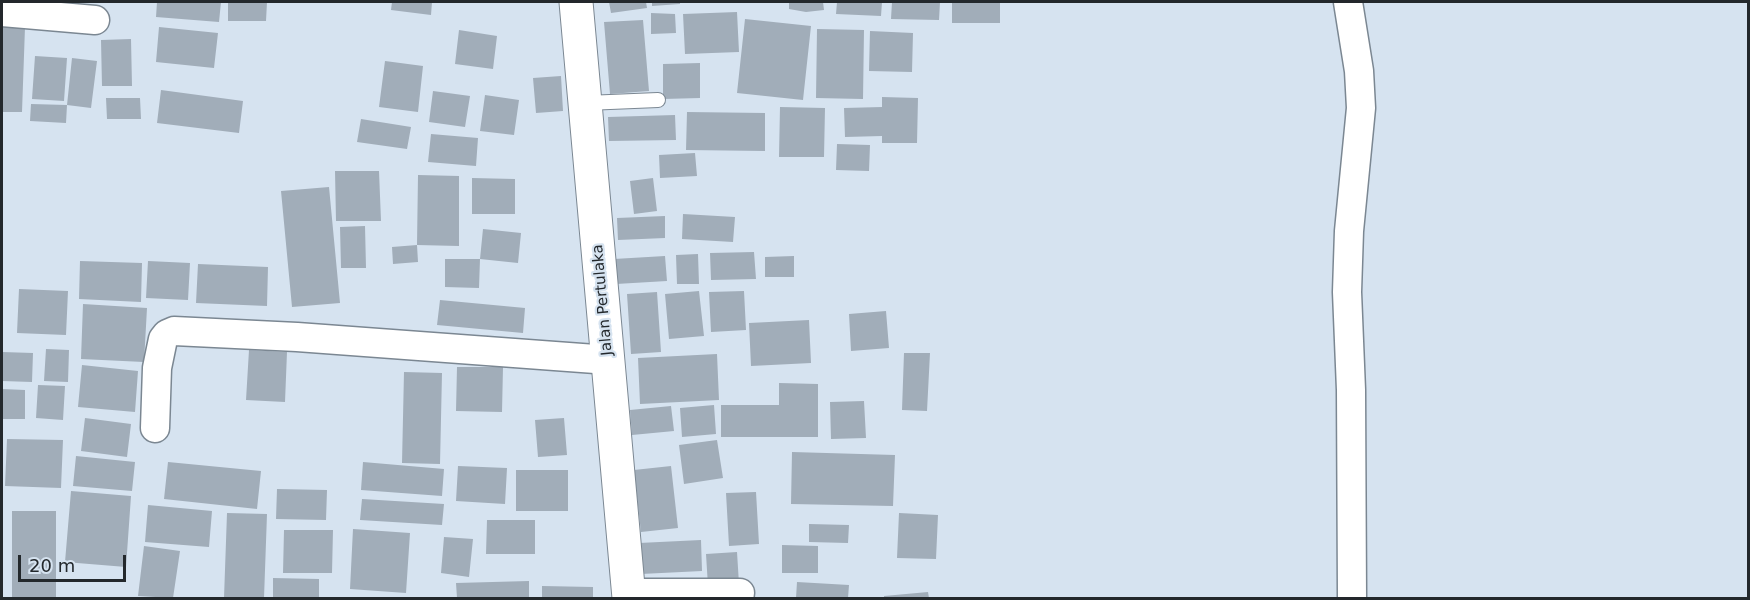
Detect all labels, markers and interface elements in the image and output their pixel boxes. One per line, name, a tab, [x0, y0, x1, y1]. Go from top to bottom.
street label: Jalan Pertulaka	[589, 244, 617, 356]
scale bar	[21, 543, 129, 581]
text: 20 m	[29, 555, 75, 576]

